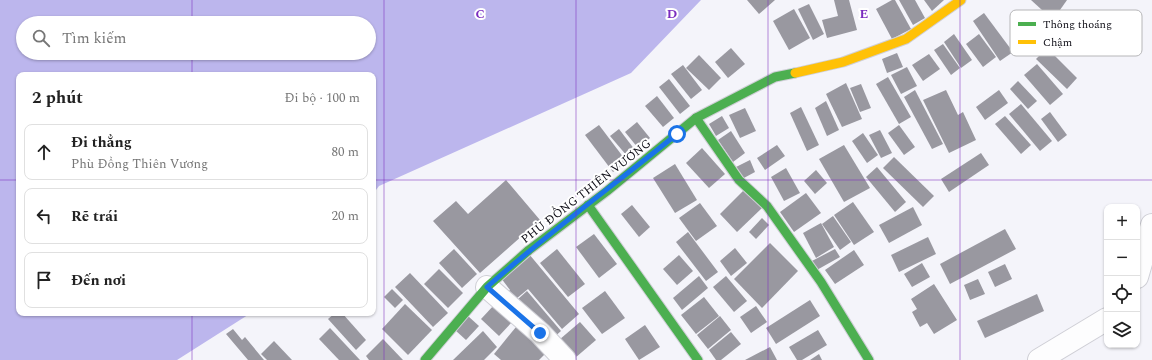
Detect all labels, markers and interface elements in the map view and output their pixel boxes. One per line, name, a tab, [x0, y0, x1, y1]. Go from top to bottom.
text: C	[475, 4, 485, 24]
text: D	[667, 4, 677, 24]
text: E	[860, 4, 869, 24]
legend	[1010, 10, 1142, 56]
search box	[16, 16, 376, 60]
text: Thông thoáng	[1043, 16, 1112, 33]
icon: search	[30, 27, 52, 49]
text: Tìm kiếm	[62, 27, 126, 50]
text: Chậm	[1043, 34, 1073, 51]
text: 2 phút	[32, 85, 83, 111]
text: Đi bộ · 100 m	[285, 88, 360, 108]
route start	[668, 125, 686, 143]
text: Đi thẳng	[71, 131, 132, 154]
street label: PHÙ ĐỔNG THIÊN VƯƠNG	[516, 134, 656, 248]
icon: ahead	[33, 141, 55, 163]
text: 80 m	[332, 142, 359, 162]
text: Phù Đổng Thiên Vương	[71, 154, 208, 174]
map controls	[1104, 204, 1140, 348]
button: +	[1104, 204, 1140, 240]
icon: left	[33, 205, 55, 227]
text: Rẽ trái	[71, 205, 118, 228]
text: 20 m	[332, 206, 359, 226]
button: −	[1104, 240, 1140, 276]
icon: arrive	[33, 269, 55, 291]
text: Đến nơi	[71, 269, 126, 292]
button: locate	[1104, 276, 1140, 312]
button: layers	[1104, 312, 1140, 348]
route end	[531, 324, 549, 342]

